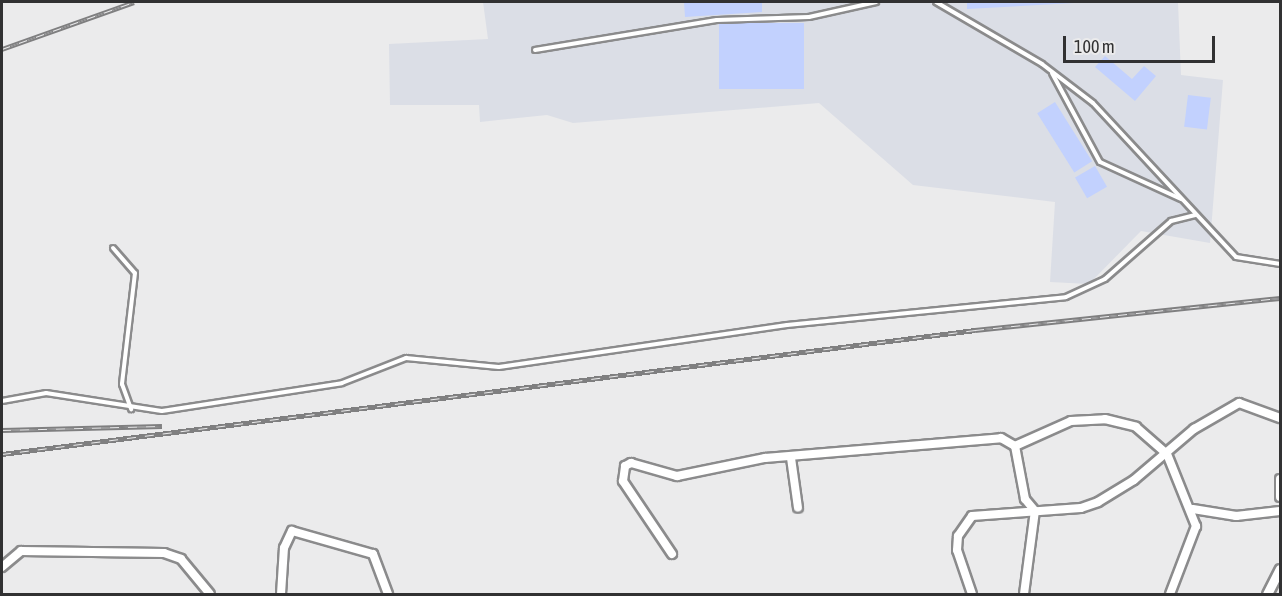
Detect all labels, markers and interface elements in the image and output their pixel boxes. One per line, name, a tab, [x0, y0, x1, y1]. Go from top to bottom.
scale bar	[1066, 24, 1218, 62]
text: 100 m	[1074, 36, 1115, 57]

